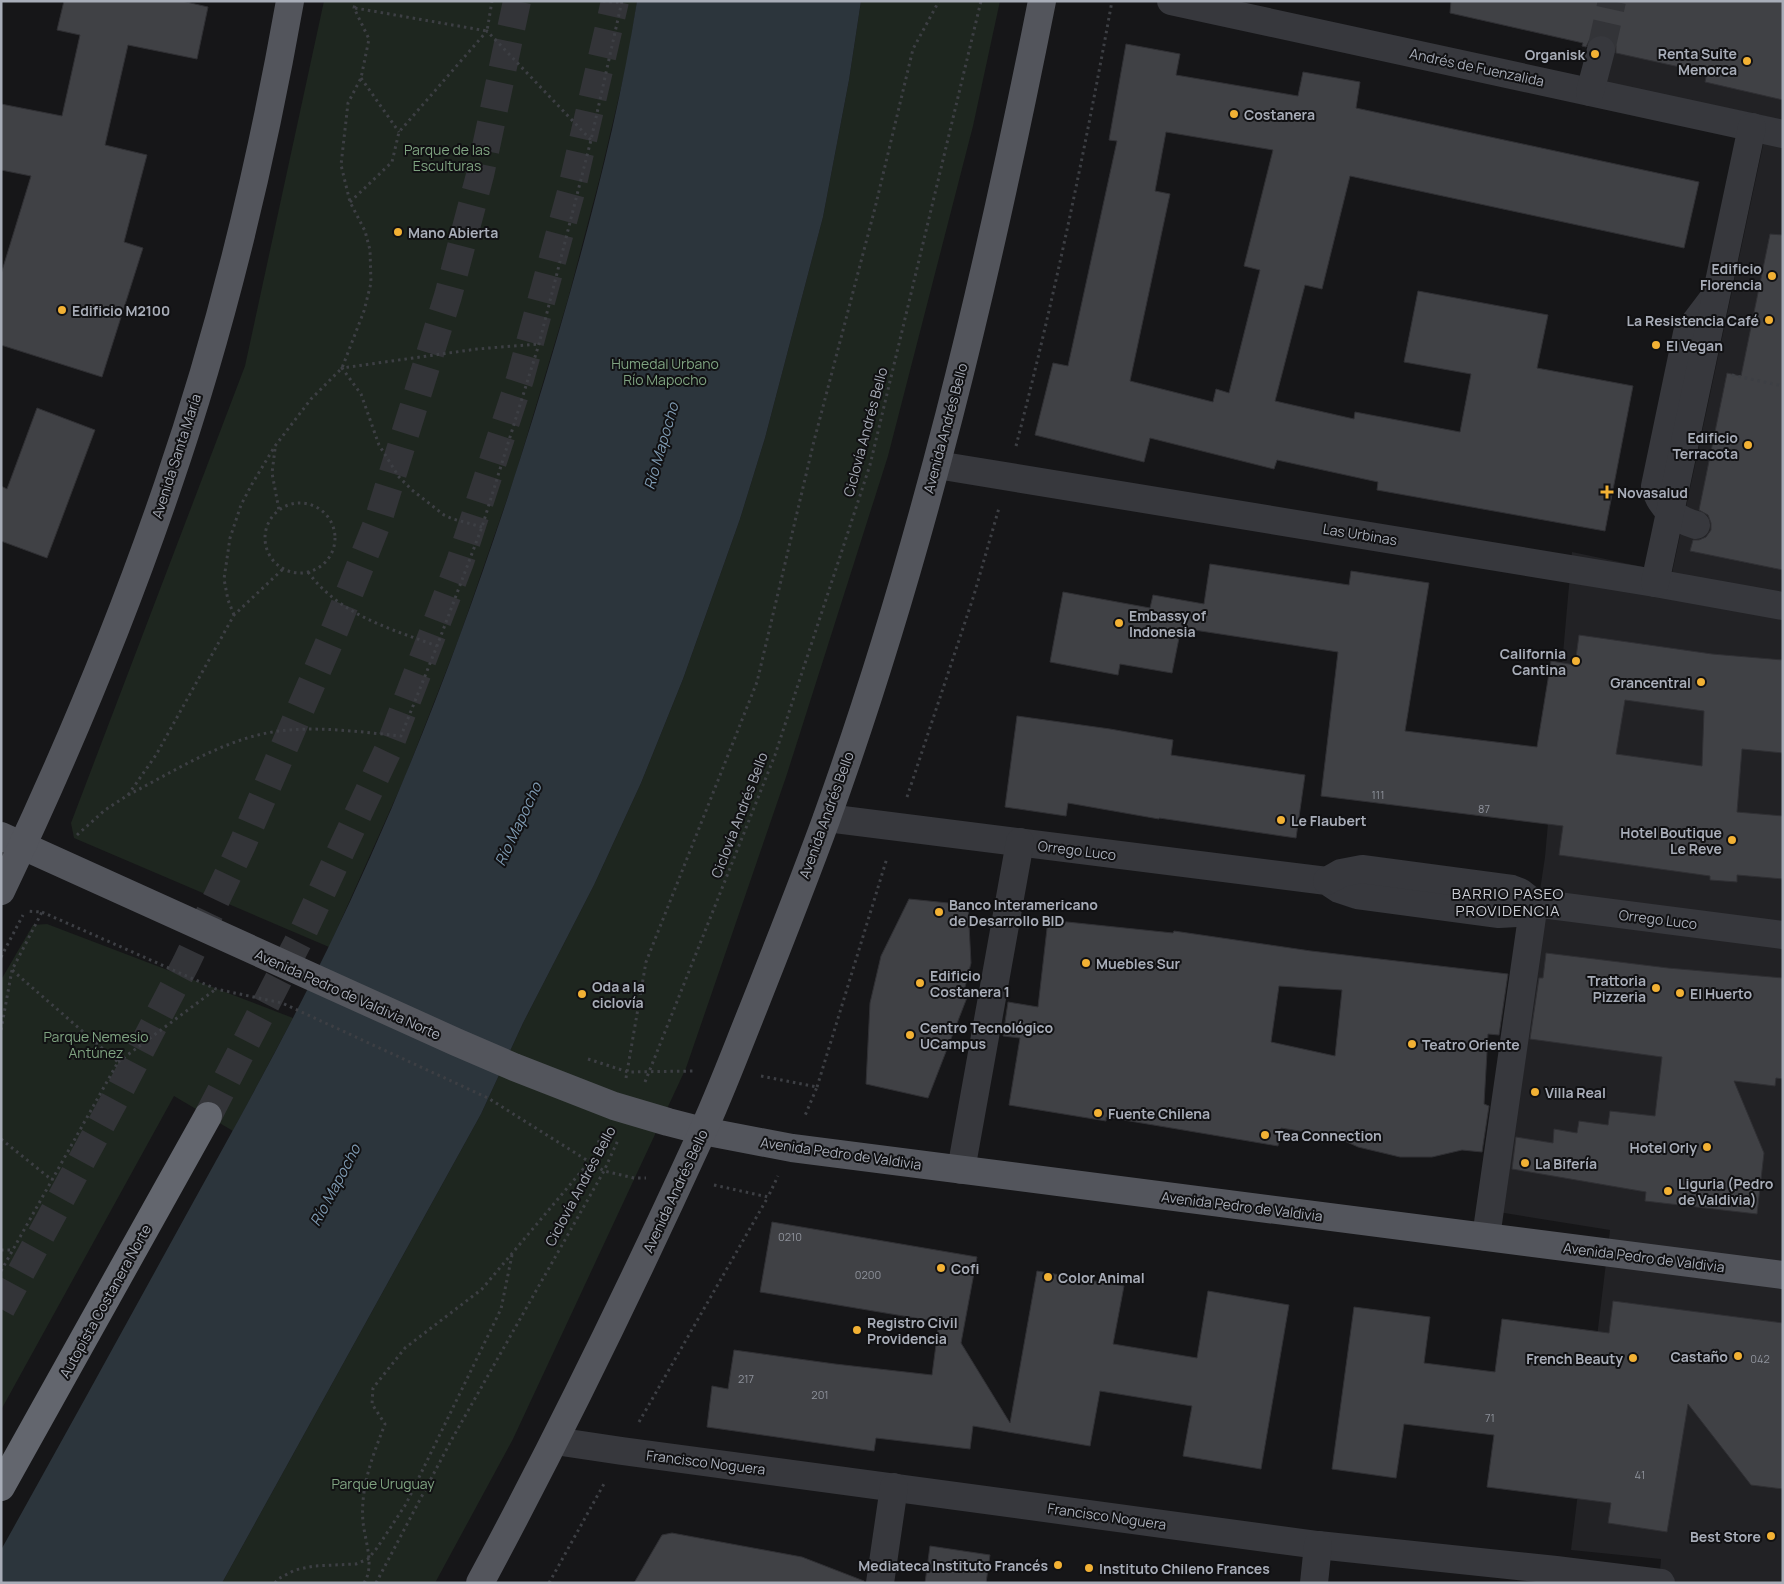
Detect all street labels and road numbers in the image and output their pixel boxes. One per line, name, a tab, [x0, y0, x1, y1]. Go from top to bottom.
street label: Andrés de Fuenzalida	[1408, 43, 1546, 91]
street label: Avenida Andrés Bello	[918, 361, 972, 495]
street label: Ciclovía Andrés Bello	[839, 365, 891, 499]
street label: Avenida Santa María	[147, 391, 205, 521]
street label: Las Urbinas	[1321, 519, 1399, 549]
street label: Ciclovía Andrés Bello	[706, 749, 772, 881]
street label: Avenida Andrés Bello	[794, 749, 858, 881]
street label: Orrego Luco	[1037, 836, 1117, 864]
street label: Orrego Luco	[1618, 905, 1698, 933]
street label: Avenida Pedro de Valdivia Norte	[252, 944, 444, 1044]
street label: Ciclovía Andrés Bello	[540, 1123, 620, 1249]
street label: Avenida Andrés Bello	[638, 1126, 712, 1256]
street label: Avenida Pedro de Valdivia	[759, 1132, 923, 1174]
street label: Avenida Pedro de Valdivia	[1160, 1187, 1324, 1225]
street label: Autopista Costanera Norte	[55, 1221, 155, 1381]
street label: Avenida Pedro de Valdivia	[1562, 1238, 1726, 1276]
street label: Francisco Noguera	[645, 1445, 767, 1479]
street label: Francisco Noguera	[1046, 1498, 1168, 1534]

